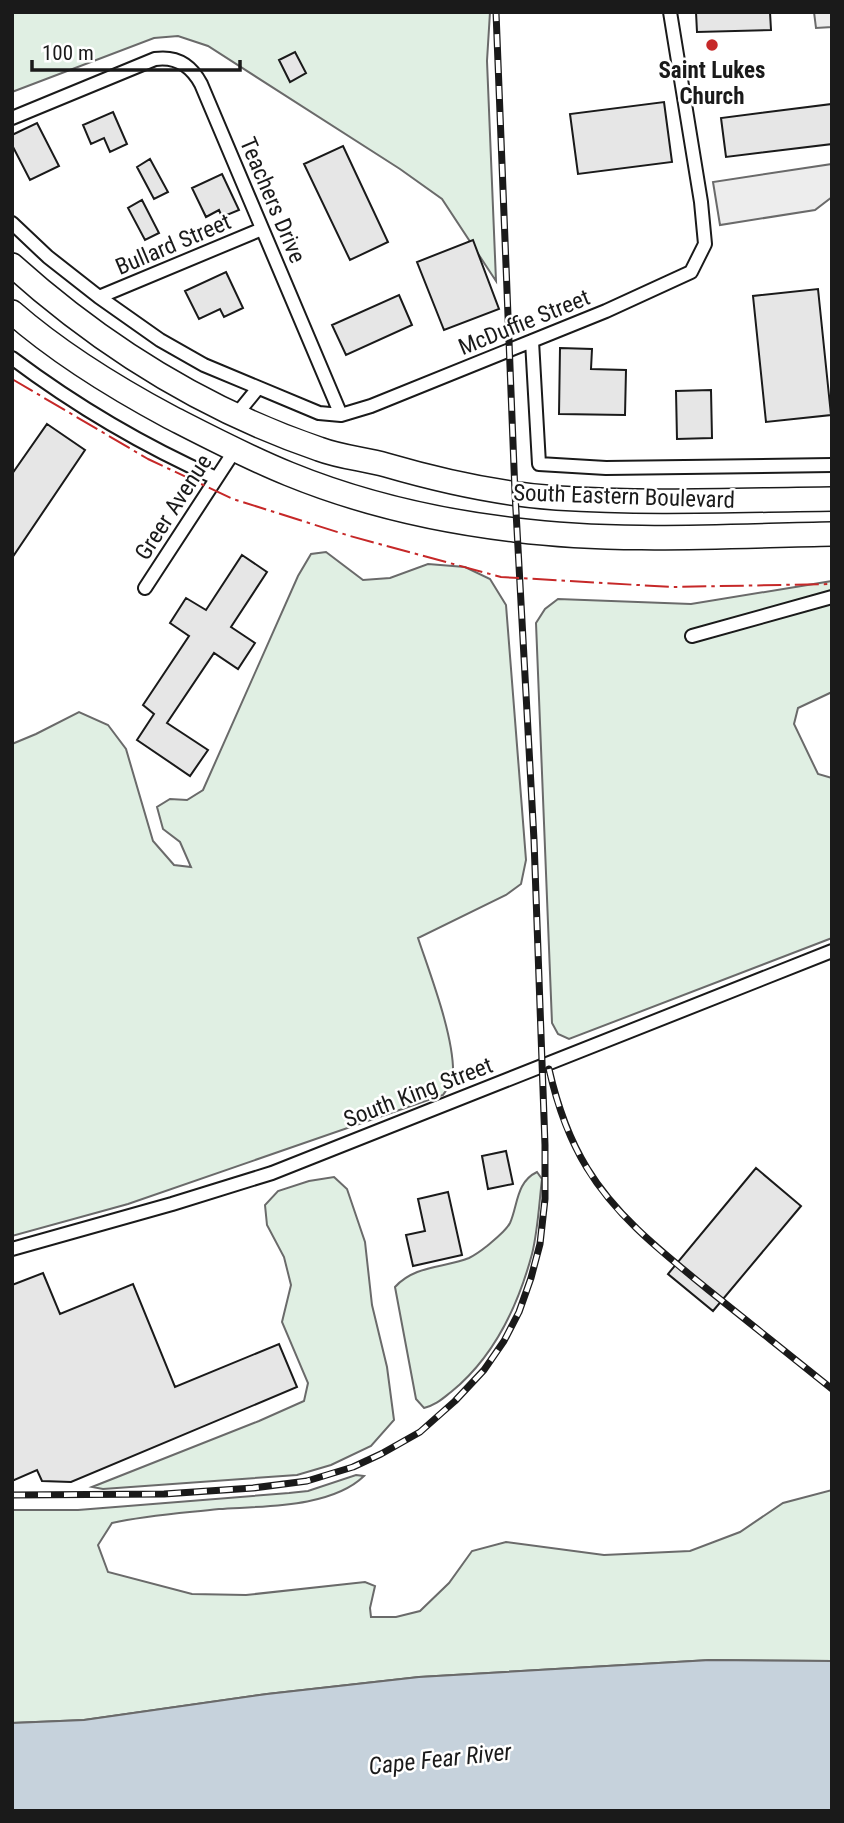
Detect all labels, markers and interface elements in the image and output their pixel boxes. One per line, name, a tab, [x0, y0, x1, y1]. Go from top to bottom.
scale bar	[32, 28, 240, 72]
marker: Saint Lukes Church	[704, 37, 720, 53]
text: 100 m	[42, 41, 94, 65]
place label: Saint Lukes Church	[658, 57, 766, 110]
street label: Teachers Drive	[234, 133, 311, 267]
street label: Bullard Street	[111, 208, 235, 281]
street label: McDuffie Street	[455, 284, 594, 361]
street label: Greer Avenue	[129, 449, 218, 565]
street label: South Eastern Boulevard	[513, 479, 735, 514]
street label: South King Street	[340, 1052, 496, 1133]
water label: Cape Fear River	[367, 1737, 514, 1780]

